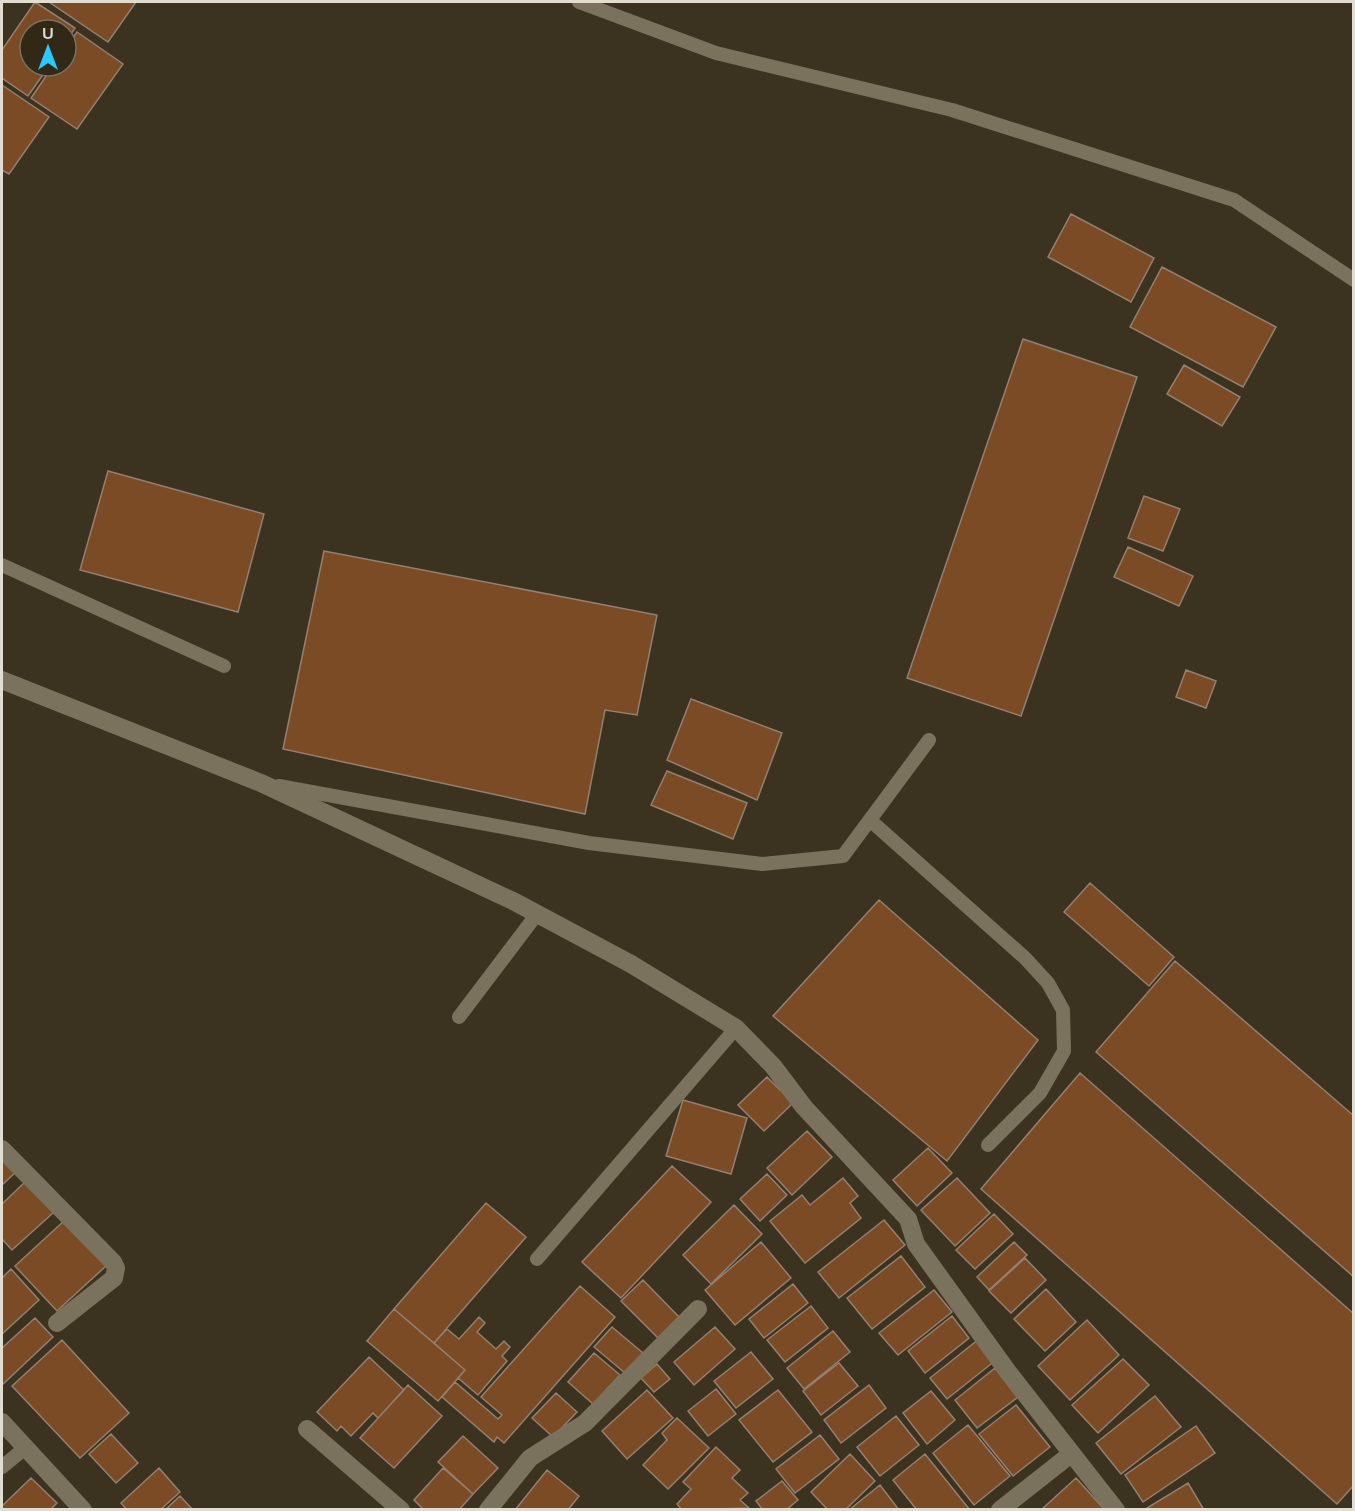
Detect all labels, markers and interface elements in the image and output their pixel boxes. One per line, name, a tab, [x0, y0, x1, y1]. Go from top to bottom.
north arrow	[18, 18, 78, 78]
text: U	[42, 23, 54, 45]

